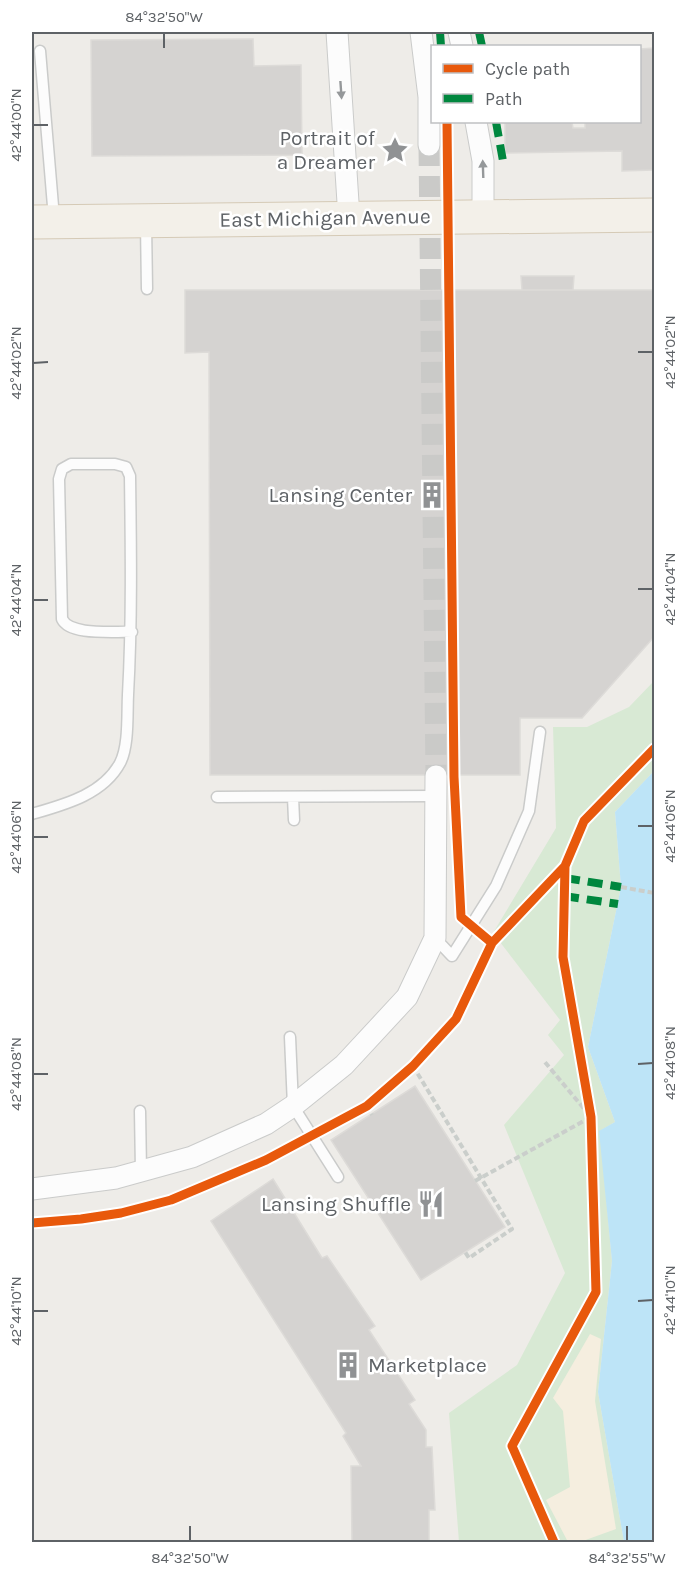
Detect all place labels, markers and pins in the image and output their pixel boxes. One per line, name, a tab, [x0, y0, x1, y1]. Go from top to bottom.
place label: Portrait of a Dreamer	[277, 126, 376, 174]
place icon: Portrait of a Dreamer	[380, 135, 410, 165]
building icon: Lansing Center	[417, 480, 447, 510]
place label: Lansing Center	[269, 483, 412, 507]
restaurant icon: Lansing Shuffle	[416, 1189, 446, 1219]
place label: Lansing Shuffle	[261, 1192, 411, 1216]
building icon: Marketplace	[333, 1350, 363, 1380]
place label: Marketplace	[368, 1353, 487, 1377]

